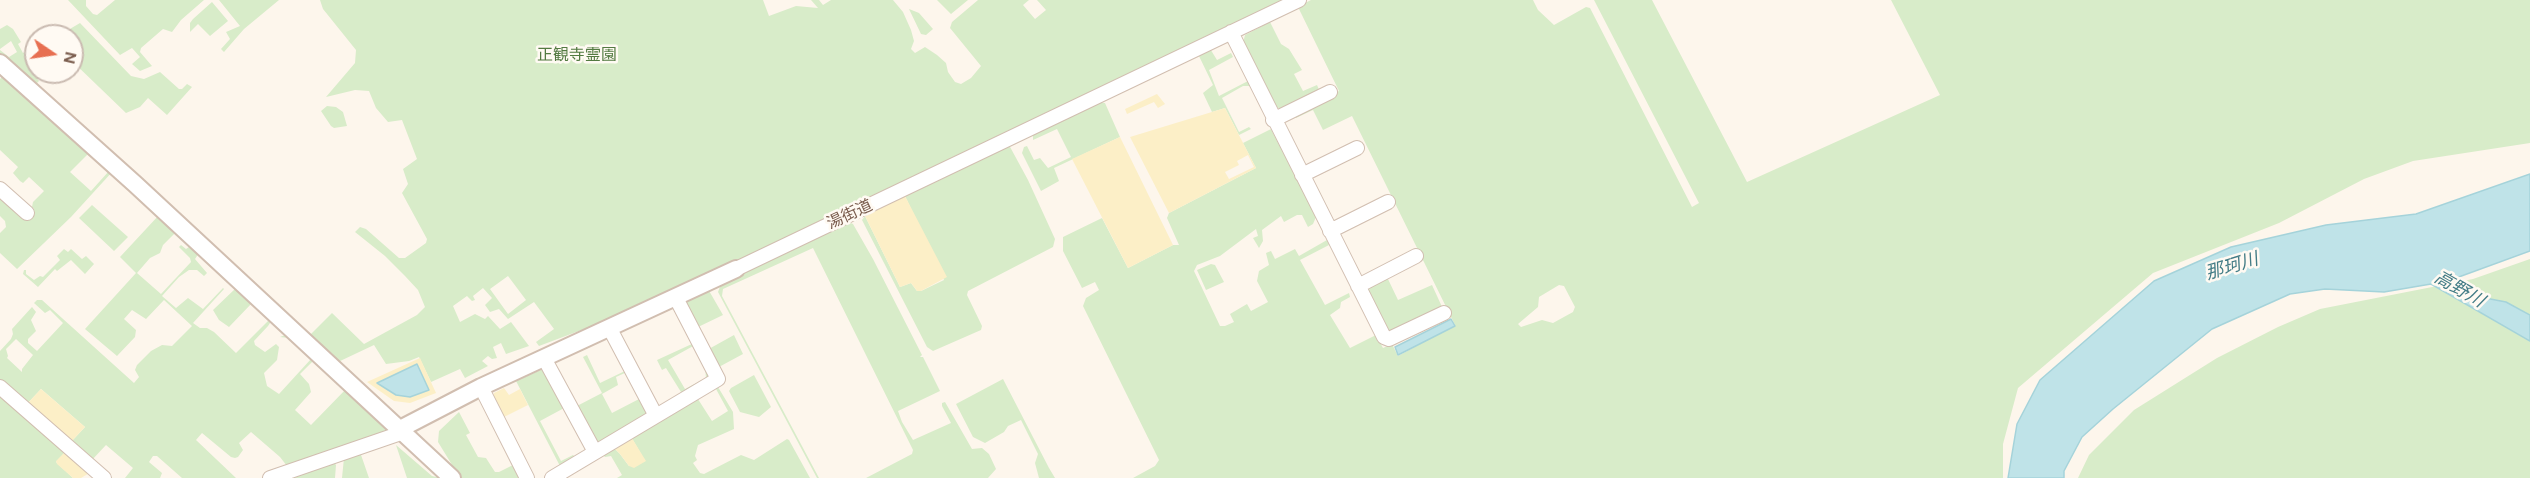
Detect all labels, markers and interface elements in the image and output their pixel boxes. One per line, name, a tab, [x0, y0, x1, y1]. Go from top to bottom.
north arrow	[24, 24, 84, 84]
park label: 正観寺霊園	[537, 46, 617, 66]
text: N	[59, 50, 82, 66]
street label: 湯街道	[824, 196, 876, 234]
water label: 那珂川	[2203, 249, 2261, 285]
water label: 高野川	[2430, 267, 2488, 313]

